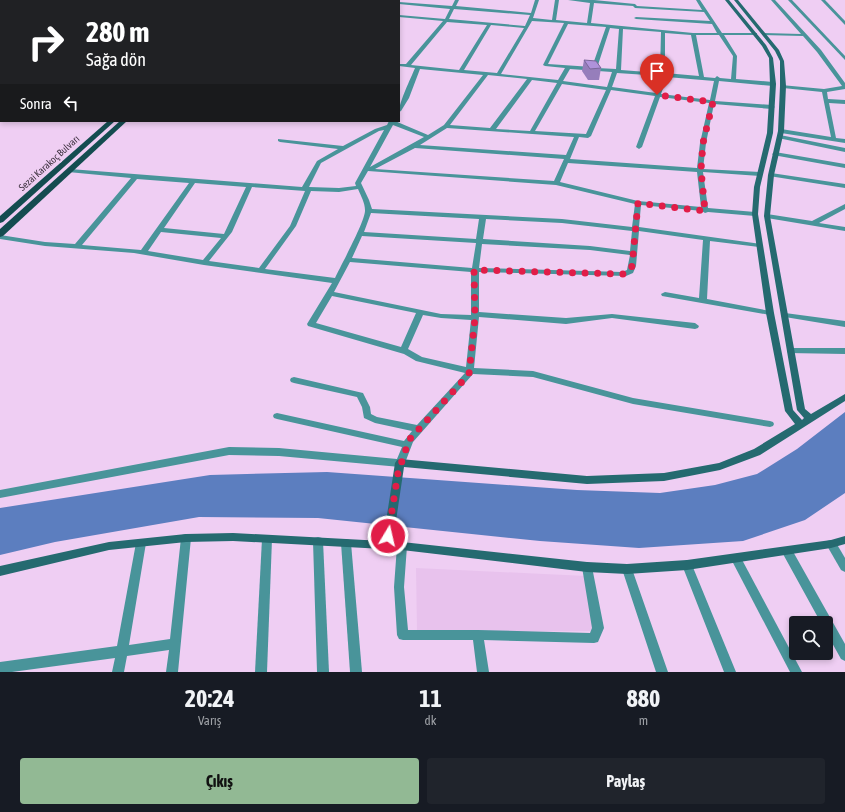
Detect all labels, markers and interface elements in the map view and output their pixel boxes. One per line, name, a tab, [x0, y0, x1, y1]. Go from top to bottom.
icon: right	[20, 16, 72, 68]
text: 280 m	[86, 16, 149, 48]
text: Sağa dön	[86, 49, 146, 70]
pin	[640, 54, 674, 95]
icon: arrive	[646, 60, 668, 82]
icon: left	[60, 92, 82, 114]
text: Sonra	[20, 95, 52, 112]
street label: Sezai Karakoç Bulvarı	[17, 133, 81, 193]
position arrow	[367, 515, 409, 557]
map controls	[789, 616, 833, 660]
button: search	[789, 616, 833, 660]
text: 20:24	[185, 685, 235, 712]
text: 11	[419, 685, 442, 712]
text: 880	[626, 685, 660, 712]
text: Varış	[198, 713, 221, 728]
text: dk	[425, 713, 436, 728]
text: m	[639, 713, 648, 728]
button: Çıkış	[20, 758, 419, 804]
button: Paylaş	[427, 758, 825, 804]

